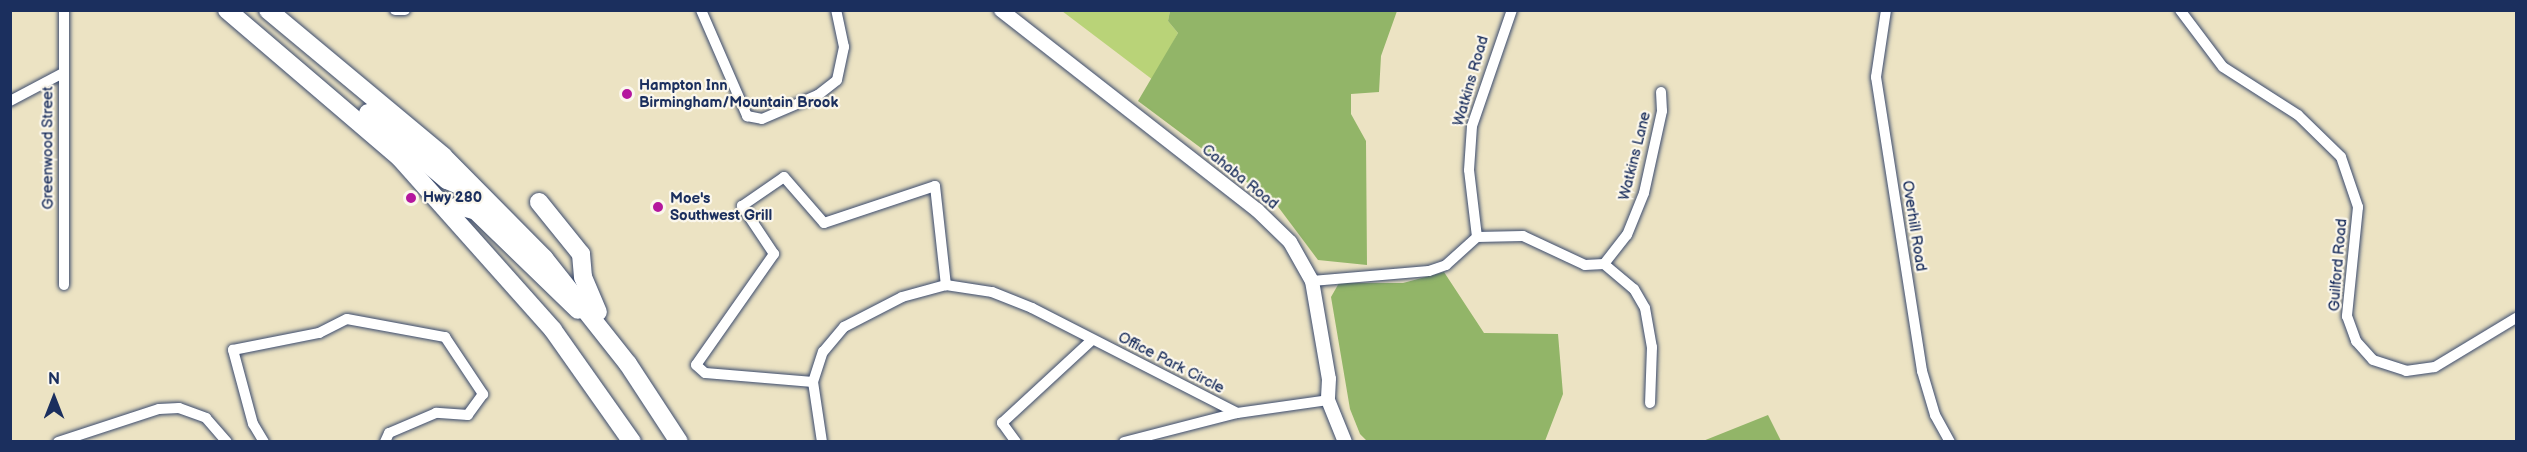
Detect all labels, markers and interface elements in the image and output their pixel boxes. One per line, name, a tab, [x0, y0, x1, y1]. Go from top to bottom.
street label: Watkins Road	[1450, 34, 1492, 128]
place label: Hampton Inn Birmingham/Mountain Brook	[639, 76, 838, 111]
street label: Greenwood Street	[39, 86, 57, 210]
marker: Hampton Inn Birmingham/Mountain Brook	[620, 87, 634, 101]
street label: Watkins Lane	[1615, 110, 1655, 202]
street label: Cahaba Road	[1198, 141, 1282, 213]
street label: Overhill Road	[1898, 179, 1930, 273]
place label: Hwy 280	[423, 189, 483, 207]
place label: Moe's Southwest Grill	[670, 189, 772, 224]
marker: Hwy 280	[404, 191, 418, 205]
marker: Moe's Southwest Grill	[651, 200, 665, 214]
street label: Guilford Road	[2325, 218, 2351, 312]
street label: Office Park Circle	[1115, 329, 1227, 397]
north arrow	[24, 368, 84, 428]
text: N	[48, 370, 60, 389]

